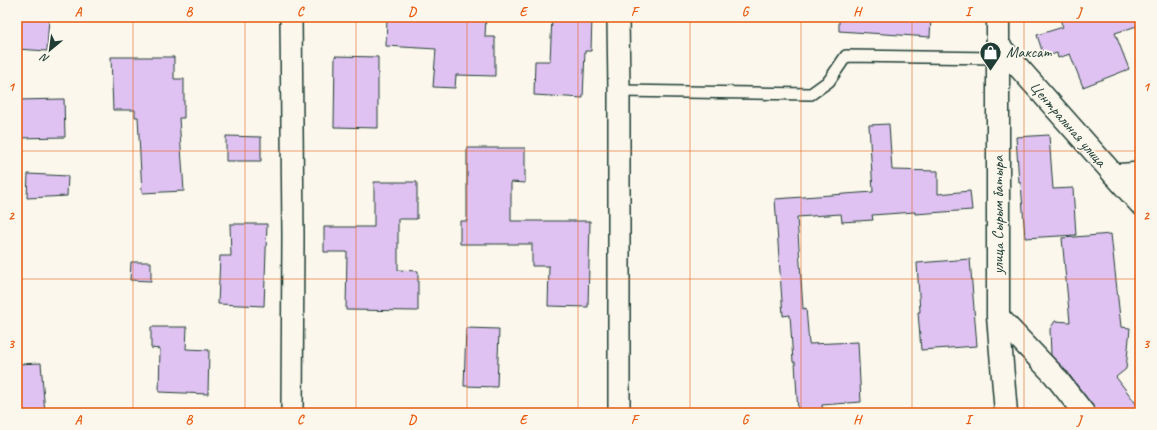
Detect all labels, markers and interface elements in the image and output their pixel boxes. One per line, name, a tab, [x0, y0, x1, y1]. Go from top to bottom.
text: A	[75, 4, 83, 20]
text: B	[186, 4, 194, 20]
text: C	[297, 4, 305, 20]
text: D	[408, 4, 417, 20]
text: E	[520, 4, 529, 20]
text: F	[631, 4, 640, 20]
text: G	[742, 4, 750, 20]
text: H	[853, 4, 863, 20]
text: I	[965, 4, 974, 20]
text: J	[1076, 4, 1083, 20]
north arrow	[30, 30, 70, 70]
shop icon: Максат	[977, 39, 1003, 72]
place label: Максат	[1006, 42, 1052, 62]
text: N	[37, 50, 52, 67]
street label: Центральная улица	[1025, 77, 1111, 172]
text: 1	[8, 79, 16, 95]
text: 1	[1143, 79, 1151, 95]
street label: улица Сырым батыра	[988, 155, 1008, 275]
text: 2	[8, 208, 15, 224]
text: 2	[1143, 208, 1150, 224]
text: 3	[8, 336, 15, 352]
text: 3	[1143, 336, 1150, 352]
text: A	[75, 412, 83, 428]
text: B	[186, 412, 194, 428]
text: C	[297, 412, 305, 428]
text: D	[408, 412, 417, 428]
text: E	[520, 412, 529, 428]
text: F	[631, 412, 640, 428]
text: G	[742, 412, 750, 428]
text: H	[853, 412, 863, 428]
text: I	[965, 412, 974, 428]
text: J	[1076, 412, 1083, 428]

